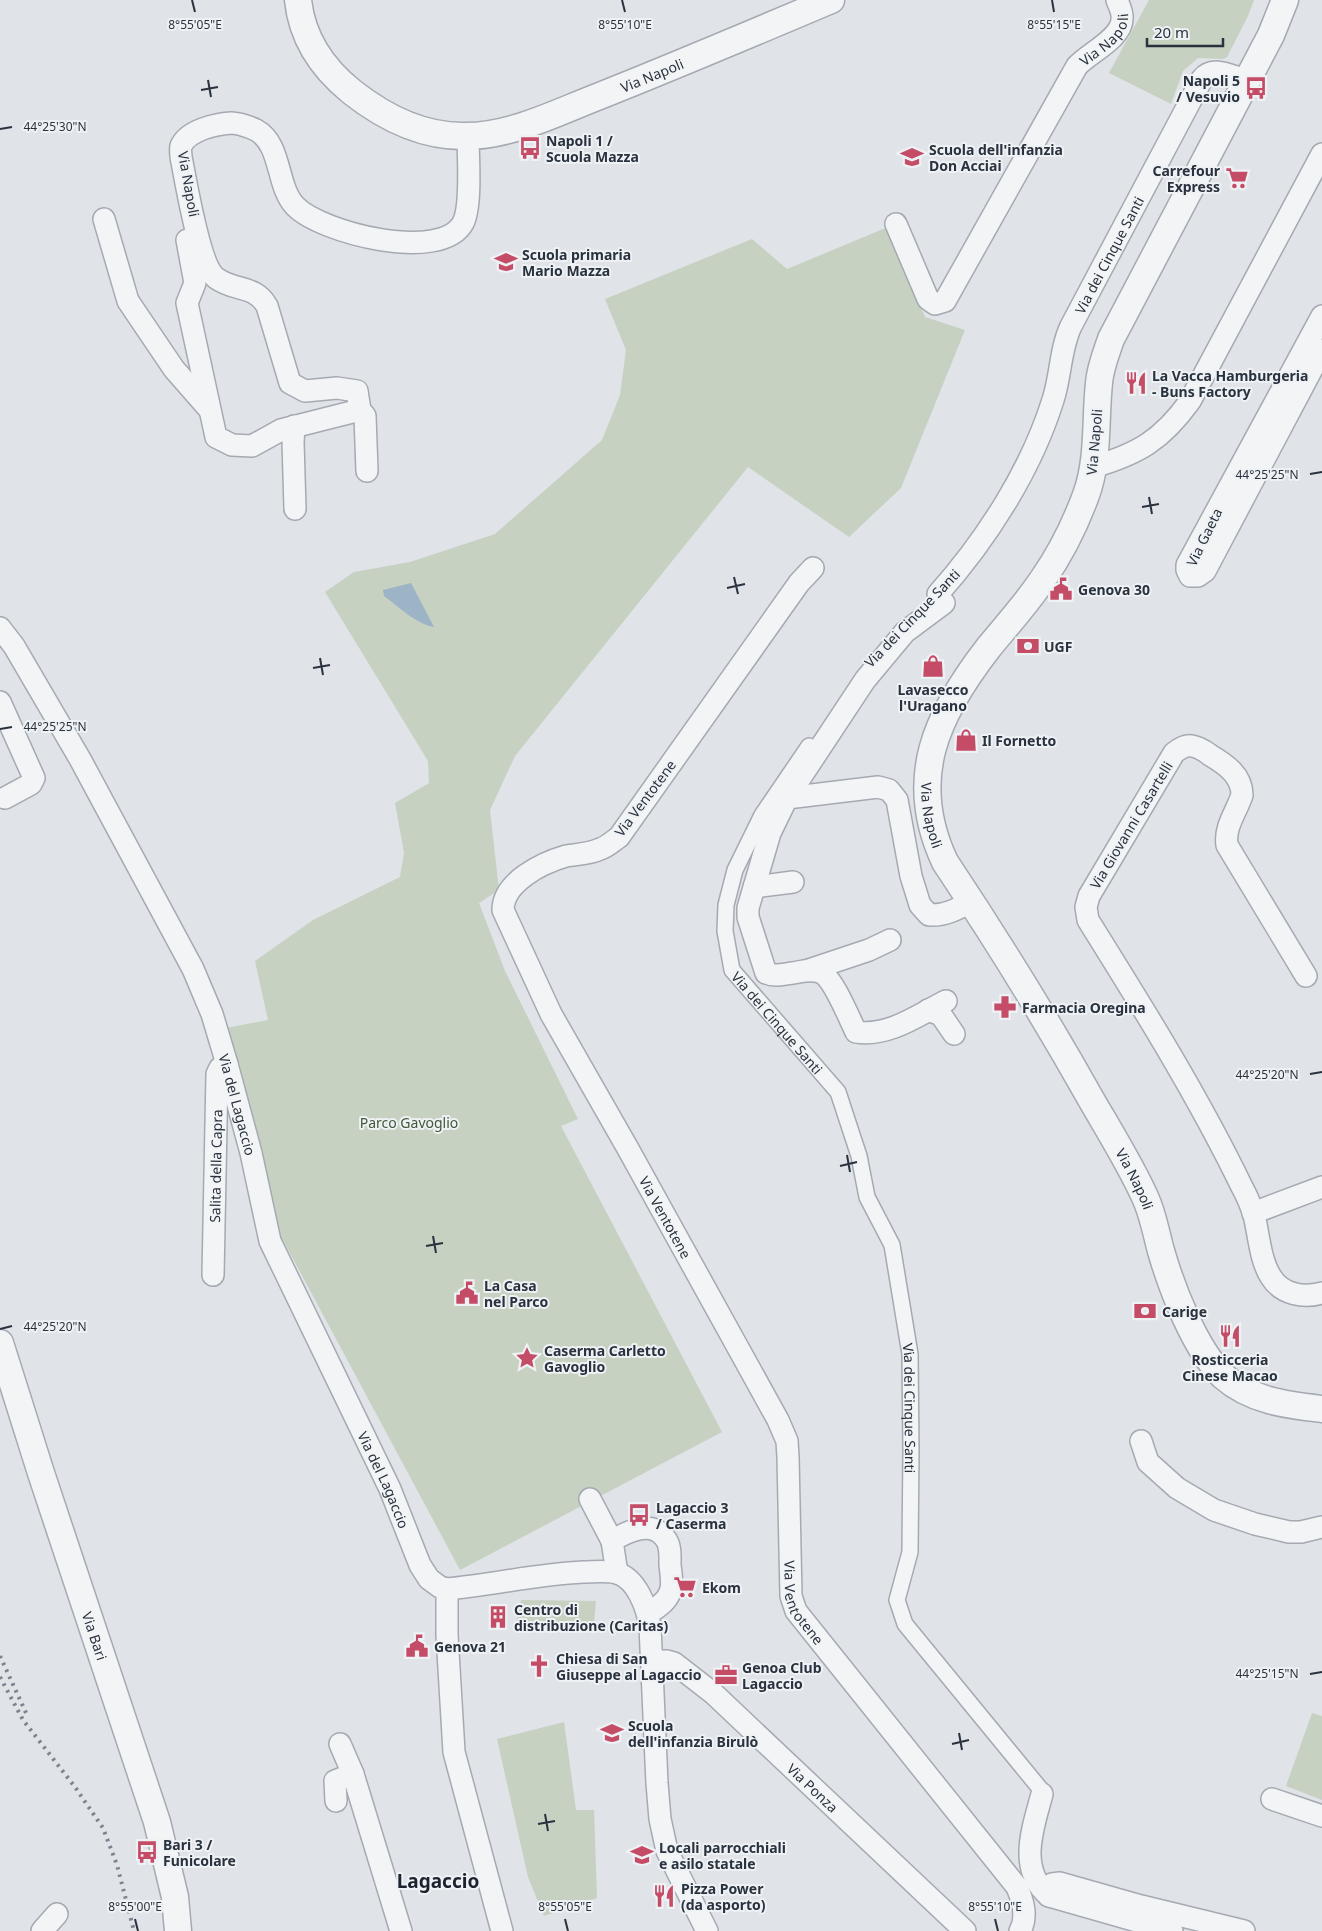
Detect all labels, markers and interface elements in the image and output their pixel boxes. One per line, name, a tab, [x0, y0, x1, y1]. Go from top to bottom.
street label: Via Napoli	[1075, 13, 1132, 70]
scale bar	[1147, 15, 1223, 47]
text: 8°55'05"E	[168, 16, 222, 33]
text: 8°55'10"E	[598, 16, 652, 33]
text: 8°55'15"E	[1027, 16, 1081, 33]
text: 20 m	[1154, 22, 1189, 42]
street label: Via Napoli	[617, 54, 686, 96]
place label: Napoli 5 / Vesuvio	[1176, 71, 1240, 106]
bus stop icon: Napoli 5 / Vesuvio	[1243, 75, 1269, 101]
text: 44°25'30"N	[23, 118, 87, 135]
place label: Napoli 1 / Scuola Mazza	[546, 131, 639, 166]
bus stop icon: Napoli 1 / Scuola Mazza	[517, 135, 543, 161]
place label: Scuola dell'infanzia Don Acciai	[929, 140, 1063, 175]
school or university icon: Scuola dell'infanzia Don Acciai	[899, 144, 925, 170]
street label: Via Napoli	[174, 150, 204, 218]
place label: Carrefour Express	[1153, 161, 1221, 196]
supermarket icon: Carrefour Express	[1224, 165, 1250, 191]
street label: Via dei Cinque Santi	[1070, 193, 1148, 317]
place label: Scuola primaria Mario Mazza	[522, 245, 631, 280]
school or university icon: Scuola primaria Mario Mazza	[493, 249, 519, 275]
place label: La Vacca Hamburgeria - Buns Factory	[1152, 366, 1308, 401]
restaurant icon: La Vacca Hamburgeria - Buns Factory	[1123, 370, 1149, 396]
street label: Via Napoli	[1082, 408, 1106, 476]
text: 44°25'25"N	[1235, 466, 1299, 483]
street label: Via Gaeta	[1182, 505, 1226, 569]
street label: Via dei Cinque Santi	[860, 565, 964, 671]
public building icon: Genova 30	[1048, 576, 1074, 602]
place label: Genova 30	[1078, 580, 1150, 599]
bank icon: UGF	[1015, 633, 1041, 659]
place label: UGF	[1044, 637, 1072, 656]
shop icon: Lavasecco l'Uragano	[920, 653, 946, 679]
place label: Lavasecco l'Uragano	[897, 680, 969, 715]
text: 44°25'25"N	[23, 718, 87, 735]
shop icon: Il Fornetto	[953, 727, 979, 753]
place label: Il Fornetto	[982, 731, 1057, 750]
street label: Via Ventotene	[610, 756, 680, 840]
street label: Via Giovanni Casartelli	[1085, 758, 1177, 892]
street label: Via Napoli	[918, 782, 948, 851]
street label: Via dei Cinque Santi	[728, 967, 827, 1078]
pharmacy icon: Farmacia Oregina	[992, 994, 1018, 1020]
place label: Farmacia Oregina	[1022, 998, 1146, 1017]
street label: Via del Lagaccio	[215, 1051, 261, 1157]
text: 44°25'20"N	[1235, 1066, 1299, 1083]
street label: Salita della Capra	[205, 1109, 226, 1223]
park label: Parco Gavoglio	[360, 1113, 458, 1132]
street label: Via Napoli	[1112, 1145, 1159, 1212]
street label: Via Ventotene	[635, 1172, 696, 1262]
place label: La Casa nel Parco	[484, 1276, 549, 1311]
public building icon: La Casa nel Parco	[454, 1280, 480, 1306]
bank icon: Carige	[1132, 1298, 1158, 1324]
place label: Carige	[1162, 1302, 1207, 1321]
text: 44°25'20"N	[23, 1318, 87, 1335]
restaurant icon: Rosticceria Cinese Macao	[1217, 1323, 1243, 1349]
place label: Caserma Carletto Gavoglio	[544, 1341, 666, 1376]
street label: Via dei Cinque Santi	[899, 1342, 921, 1473]
place icon: Caserma Carletto Gavoglio	[514, 1345, 540, 1371]
place label: Rosticceria Cinese Macao	[1182, 1350, 1278, 1385]
street label: Via del Lagaccio	[354, 1428, 414, 1531]
place label: Lagaccio 3 / Caserma	[656, 1498, 728, 1533]
bus stop icon: Lagaccio 3 / Caserma	[626, 1502, 652, 1528]
street label: Via Ventotene	[781, 1560, 828, 1648]
supermarket icon: Ekom	[672, 1574, 698, 1600]
place label: Ekom	[702, 1578, 741, 1597]
place label: Centro di distribuzione (Caritas)	[514, 1600, 669, 1635]
building icon: Centro di distribuzione (Caritas)	[485, 1604, 511, 1630]
street label: Via Bari	[78, 1609, 112, 1663]
public building icon: Genova 21	[404, 1633, 430, 1659]
place label: Genova 21	[434, 1637, 506, 1656]
place label: Chiesa di San Giuseppe al Lagaccio	[556, 1649, 702, 1684]
church icon: Chiesa di San Giuseppe al Lagaccio	[526, 1653, 552, 1679]
place label: Genoa Club Lagaccio	[742, 1658, 822, 1693]
office icon: Genoa Club Lagaccio	[713, 1662, 739, 1688]
text: 44°25'15"N	[1235, 1665, 1299, 1682]
place label: Scuola dell'infanzia Birulò	[628, 1716, 759, 1751]
school or university icon: Scuola dell'infanzia Birulò	[599, 1720, 625, 1746]
street label: Via Ponza	[783, 1759, 843, 1816]
place label: Bari 3 / Funicolare	[163, 1835, 236, 1870]
place label: Locali parrocchiali e asilo statale	[659, 1838, 786, 1873]
bus stop icon: Bari 3 / Funicolare	[134, 1839, 160, 1865]
school or university icon: Locali parrocchiali e asilo statale	[629, 1842, 655, 1868]
district label: Lagaccio	[397, 1868, 479, 1894]
place label: Pizza Power (da asporto)	[681, 1879, 766, 1914]
restaurant icon: Pizza Power (da asporto)	[651, 1883, 677, 1909]
text: 8°55'00"E	[108, 1898, 162, 1915]
text: 8°55'05"E	[538, 1898, 592, 1915]
text: 8°55'10"E	[968, 1898, 1022, 1915]

